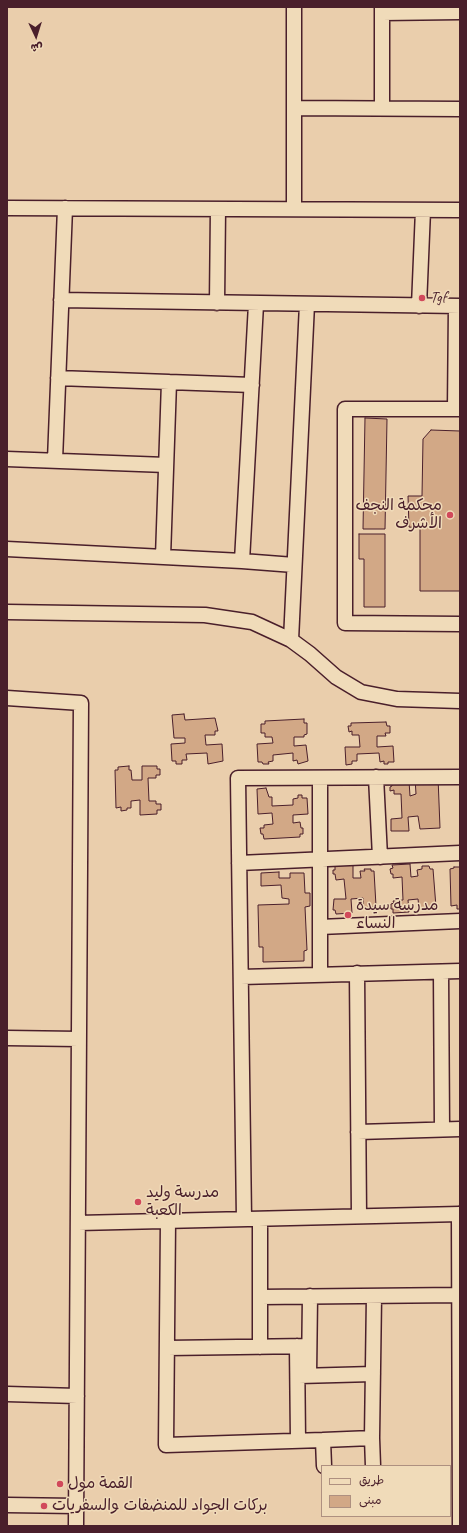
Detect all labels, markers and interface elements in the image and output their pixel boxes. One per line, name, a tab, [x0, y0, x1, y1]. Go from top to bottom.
north arrow	[16, 16, 56, 56]
text: ش	[30, 41, 43, 55]
place label: Tgf	[430, 288, 446, 308]
marker: Tgf	[417, 293, 427, 303]
place label: محكمة النجف الأشرف	[356, 496, 442, 534]
marker: محكمة النجف الأشرف	[445, 510, 455, 520]
place label: مدرسة سيدة النساء	[356, 896, 438, 934]
marker: مدرسة سيدة النساء	[343, 910, 353, 920]
place label: مدرسة وليد الكعبة	[146, 1183, 219, 1221]
marker: مدرسة وليد الكعبة	[133, 1197, 143, 1207]
legend	[321, 1465, 451, 1517]
text: طريق	[359, 1472, 384, 1488]
place label: القمة مول	[68, 1474, 133, 1494]
marker: القمة مول	[55, 1479, 65, 1489]
text: مبنى	[359, 1492, 382, 1508]
place label: بركات الجواد للمنضفات والسفريات	[52, 1496, 268, 1516]
marker: بركات الجواد للمنضفات والسفريات	[39, 1501, 49, 1511]

